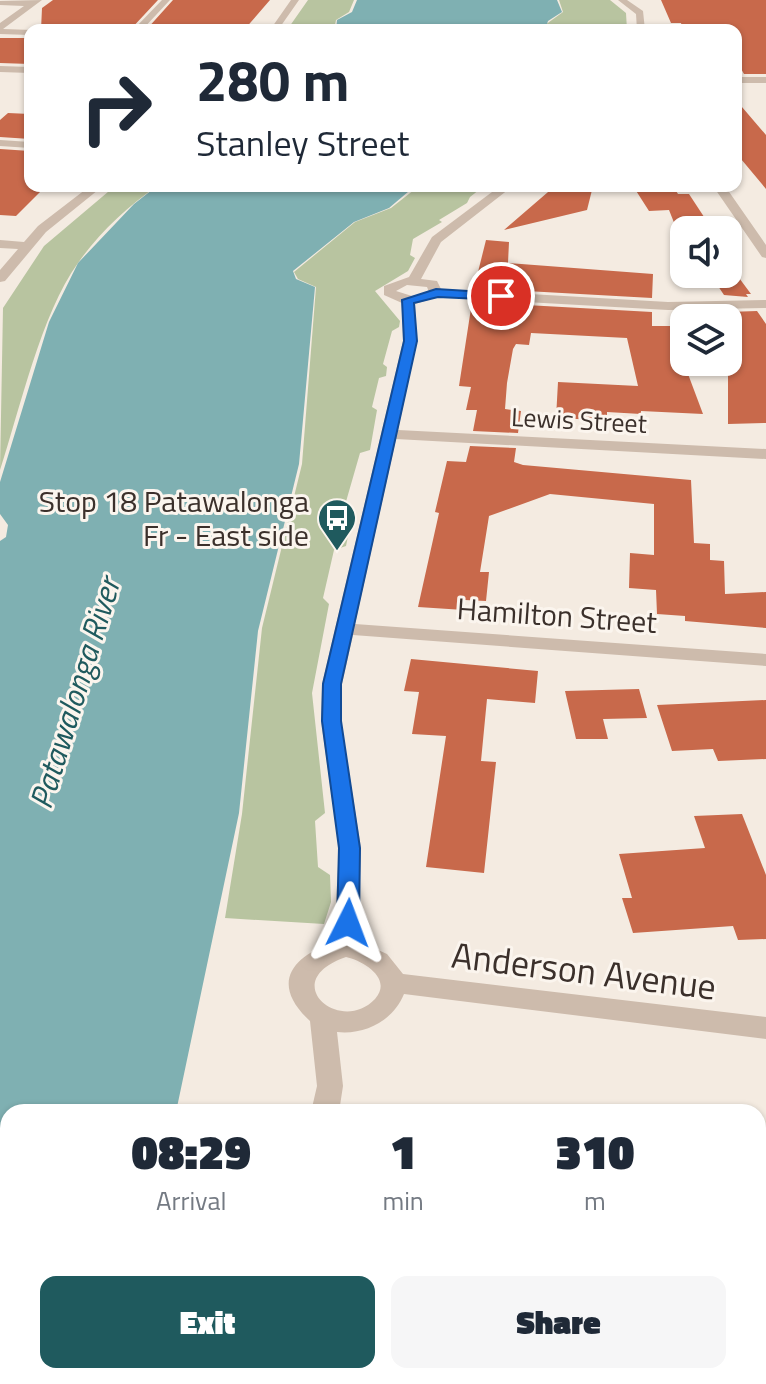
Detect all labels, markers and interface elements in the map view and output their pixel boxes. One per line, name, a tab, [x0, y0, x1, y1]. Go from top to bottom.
text: 280 m	[196, 38, 349, 123]
icon: right	[64, 56, 168, 160]
text: Stanley Street	[196, 115, 409, 170]
map controls	[670, 216, 742, 376]
button: sound	[670, 216, 742, 288]
pin	[467, 262, 535, 330]
icon: arrive	[479, 274, 523, 318]
button: layers	[670, 304, 742, 376]
street label: Lewis Street	[510, 397, 648, 443]
place label: Stop 18 Patawalonga Fr - East side	[39, 478, 309, 558]
bus stop icon: Stop 18 Patawalonga Fr - East side	[316, 497, 358, 552]
water label: Patawalonga River	[16, 568, 133, 814]
street label: Hamilton Street	[455, 585, 659, 645]
position arrow	[306, 881, 390, 965]
street label: Anderson Avenue	[449, 926, 719, 1014]
text: 08:29	[131, 1115, 251, 1188]
text: 1	[390, 1115, 416, 1188]
text: 310	[555, 1115, 635, 1188]
text: Arrival	[156, 1181, 226, 1220]
text: min	[382, 1181, 424, 1220]
text: m	[584, 1181, 606, 1220]
button: Exit	[40, 1276, 375, 1368]
button: Share	[391, 1276, 726, 1368]

